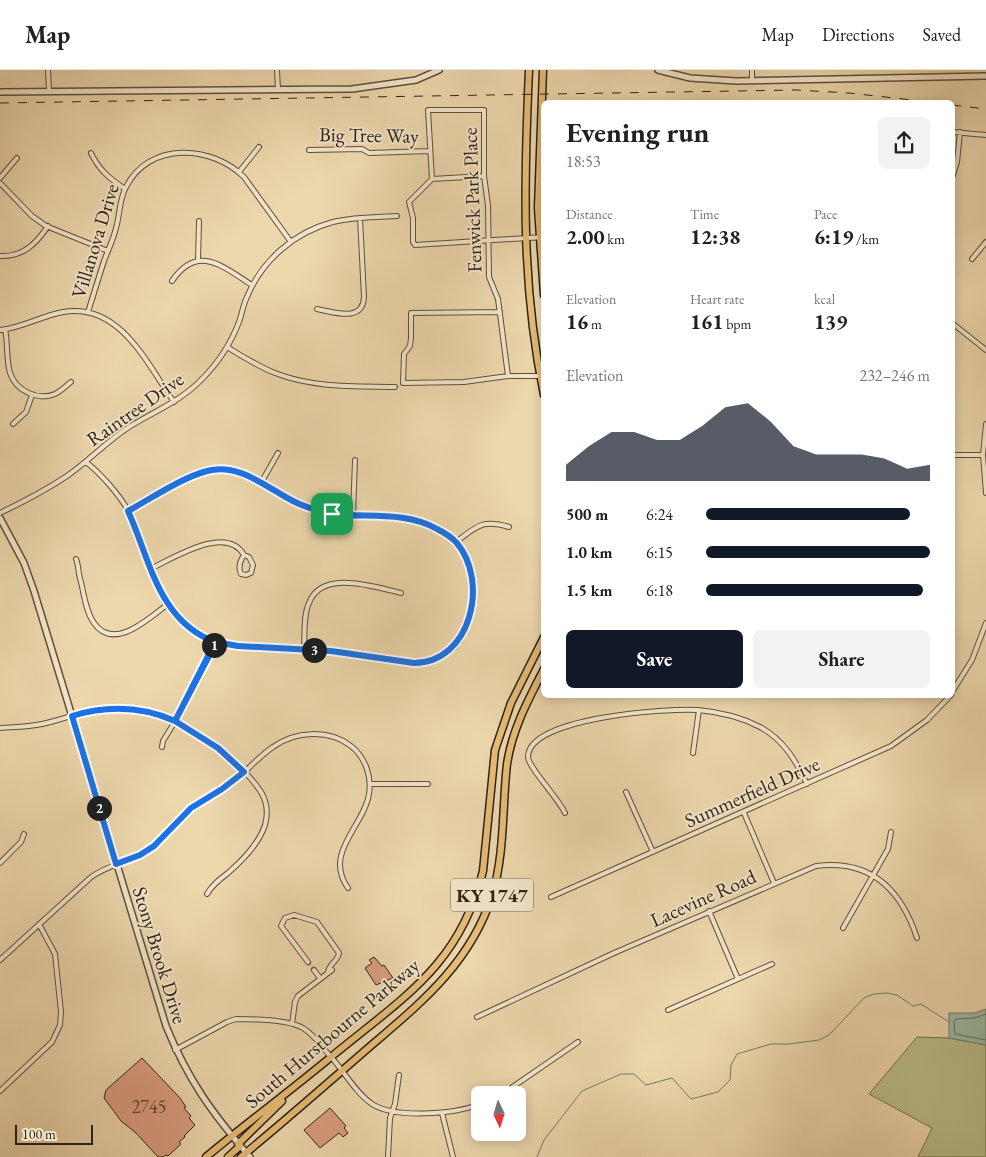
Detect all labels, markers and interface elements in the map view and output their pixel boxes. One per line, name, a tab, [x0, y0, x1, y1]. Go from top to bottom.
text: Map	[25, 19, 70, 50]
text: Map	[762, 23, 794, 46]
text: Directions	[822, 23, 894, 46]
text: Saved	[922, 23, 961, 46]
text: Evening run	[566, 114, 709, 150]
button: share	[878, 117, 930, 169]
street label: Big Tree Way	[319, 121, 419, 149]
street label: Fenwick Park Place	[456, 127, 488, 273]
text: 18:53	[566, 151, 601, 172]
street label: Villanova Drive	[65, 180, 125, 302]
text: Distance	[566, 205, 613, 223]
text: Time	[690, 205, 719, 223]
text: Pace	[814, 205, 838, 223]
text: 2.00	[566, 223, 605, 250]
text: 12:38	[690, 223, 740, 250]
text: 6:19	[814, 223, 853, 250]
text: km	[605, 230, 625, 248]
text: /km	[853, 230, 879, 248]
text: Elevation	[566, 290, 616, 308]
text: Heart rate	[690, 290, 744, 308]
text: kcal	[814, 290, 835, 308]
text: 16	[566, 308, 588, 335]
text: 161	[690, 308, 723, 335]
text: 139	[814, 308, 847, 335]
text: m	[588, 315, 602, 333]
text: bpm	[723, 315, 752, 333]
text: Elevation	[566, 365, 624, 386]
text: 232–246 m	[859, 365, 930, 386]
street label: Raintree Drive	[81, 366, 189, 452]
pin	[311, 493, 353, 535]
icon: arrive	[318, 500, 346, 528]
text: 500 m	[566, 504, 608, 525]
text: 6:24	[646, 504, 673, 525]
text: 1.0 km	[566, 542, 612, 563]
text: 6:15	[646, 542, 673, 563]
text: 1.5 km	[566, 580, 612, 601]
text: 6:18	[646, 580, 673, 601]
button: Save	[566, 630, 743, 688]
button: Share	[753, 630, 930, 688]
pin: 1	[202, 632, 226, 658]
text: 1	[211, 636, 218, 654]
pin: 3	[302, 638, 326, 662]
text: 3	[311, 641, 318, 659]
street label: Summerfield Drive	[680, 751, 824, 833]
pin: 2	[86, 796, 112, 820]
text: 2	[96, 799, 103, 817]
street label: Lacevine Road	[646, 863, 761, 933]
road number: KY 1747	[451, 878, 533, 912]
street label: Stony Brook Drive	[127, 883, 193, 1027]
street label: South Hurstbourne Parkway	[239, 952, 425, 1114]
north arrow	[471, 1086, 526, 1141]
map controls	[471, 1086, 526, 1141]
house number: 2745	[132, 1095, 166, 1118]
scale bar	[15, 1122, 92, 1145]
text: 100 m	[22, 1125, 56, 1143]

